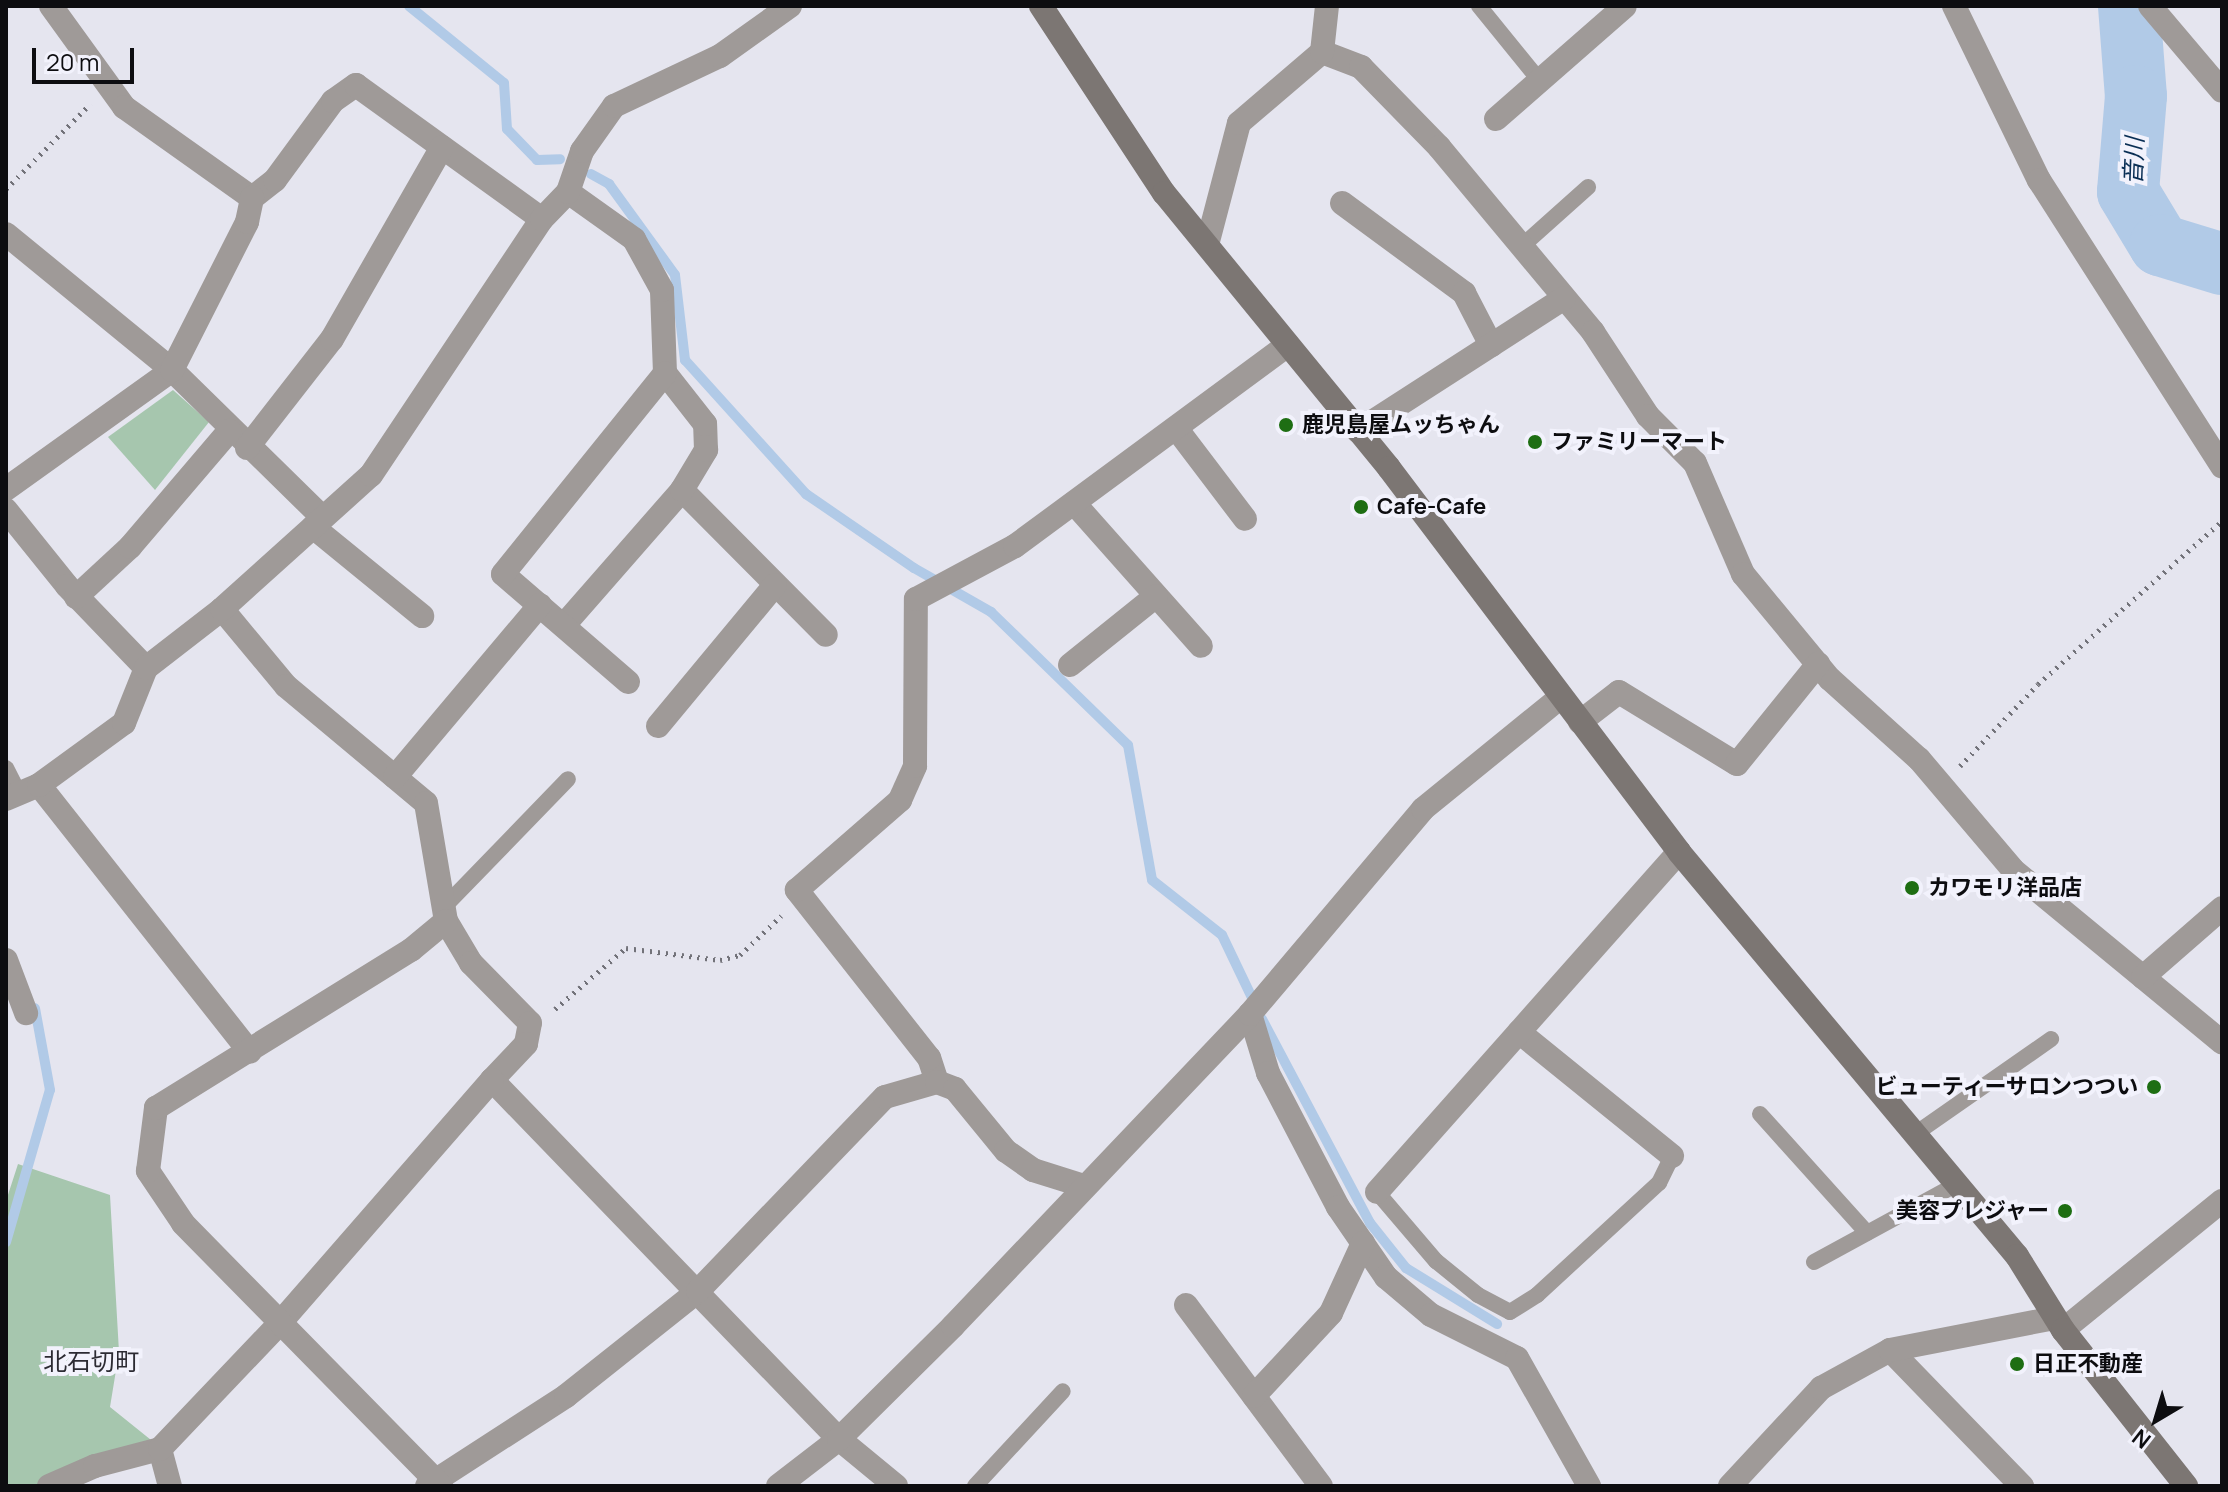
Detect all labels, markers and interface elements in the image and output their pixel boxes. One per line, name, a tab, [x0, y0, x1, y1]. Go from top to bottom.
scale bar	[36, 32, 138, 82]
text: 20 m	[46, 45, 99, 78]
water label: 音川	[2118, 137, 2148, 185]
place label: 鹿児島屋ムッちゃん	[1302, 412, 1500, 438]
marker: 鹿児島屋ムッちゃん	[1277, 416, 1295, 434]
place label: ファミリーマート	[1551, 429, 1727, 455]
marker: ファミリーマート	[1526, 433, 1544, 451]
place label: Cafe-Cafe	[1377, 494, 1486, 520]
marker: Cafe-Cafe	[1352, 498, 1370, 516]
place label: カワモリ洋品店	[1928, 875, 2082, 901]
marker: カワモリ洋品店	[1903, 879, 1921, 897]
place label: ビューティーサロンつつい	[1874, 1074, 2138, 1100]
marker: ビューティーサロンつつい	[2145, 1078, 2163, 1096]
place label: 美容プレジャー	[1895, 1198, 2049, 1224]
marker: 美容プレジャー	[2056, 1202, 2074, 1220]
district label: 北石切町	[43, 1347, 139, 1375]
place label: 日正不動産	[2033, 1351, 2143, 1377]
marker: 日正不動産	[2008, 1355, 2026, 1373]
north arrow	[2116, 1380, 2196, 1460]
text: N	[2126, 1422, 2157, 1456]

